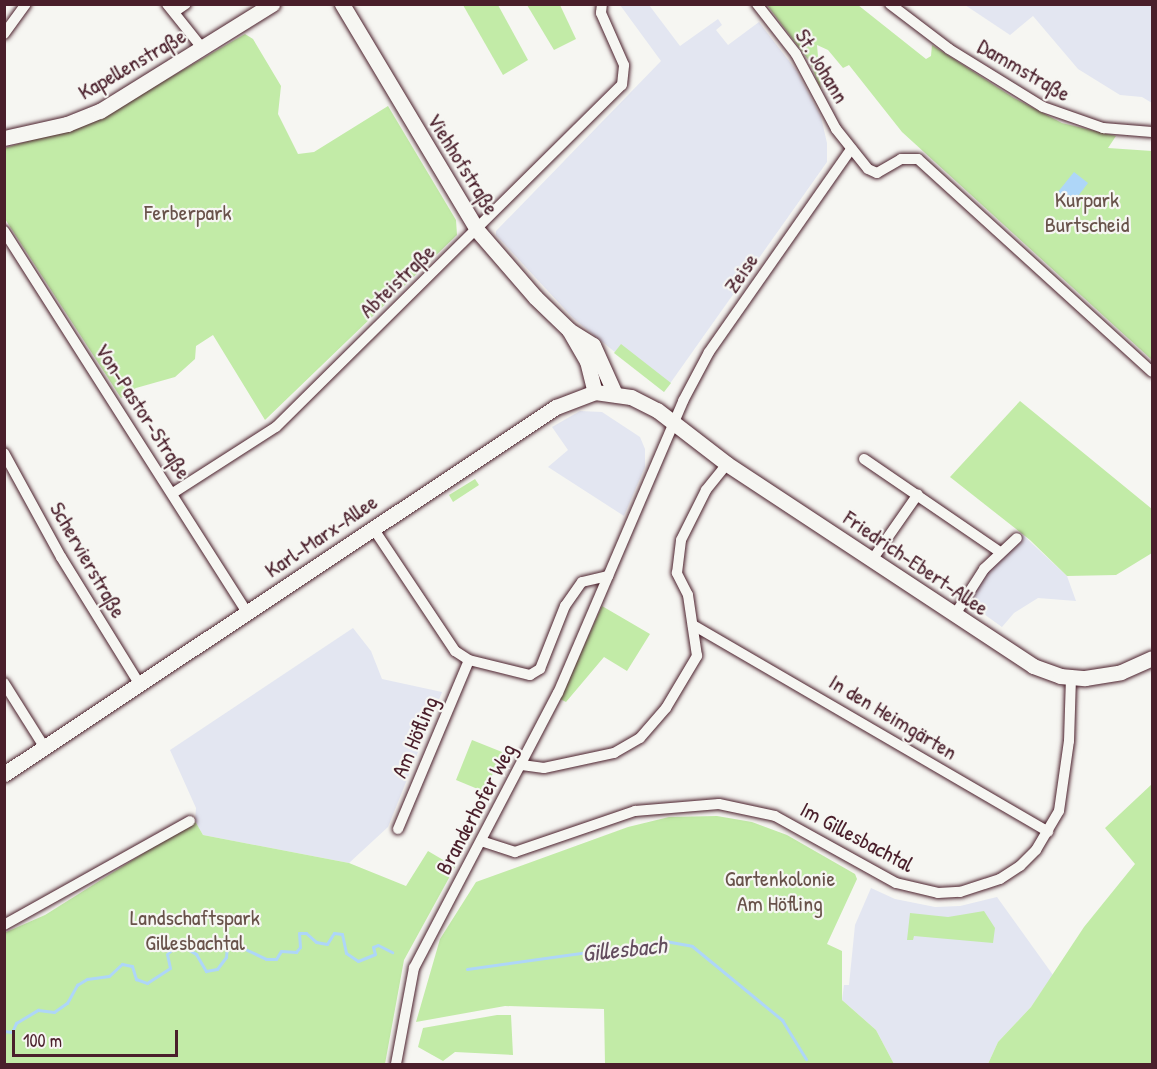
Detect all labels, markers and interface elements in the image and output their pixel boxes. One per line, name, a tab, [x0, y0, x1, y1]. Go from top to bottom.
street label: Kapellenstraße	[73, 23, 191, 105]
street label: St. Johann	[790, 24, 854, 108]
street label: Dammstraße	[973, 33, 1075, 107]
street label: Viehhofstraße	[421, 108, 505, 220]
park label: Kurpark Burtscheid	[1045, 186, 1129, 237]
park label: Ferberpark	[144, 200, 232, 226]
street label: Abteistraße	[354, 239, 440, 323]
street label: Zeise	[718, 248, 764, 298]
street label: Von-Pastor-Straße	[89, 338, 197, 484]
street label: Karl-Marx-Allee	[260, 489, 382, 583]
street label: Schervierstraße	[44, 497, 132, 623]
street label: Friedrich-Ebert-Allee	[838, 505, 994, 621]
street label: In den Heimgärten	[824, 668, 962, 766]
street label: Am Höfling	[386, 692, 444, 782]
street label: Branderhofer Weg	[430, 739, 522, 879]
street label: Im Gillesbachtal	[796, 796, 918, 878]
park label: Gartenkolonie Am Höfling	[725, 865, 835, 916]
park label: Landschaftspark Gillesbachtal	[130, 904, 260, 956]
water label: Gillesbach	[580, 930, 668, 968]
scale bar	[15, 1018, 182, 1056]
text: 100 m	[23, 1028, 62, 1053]

